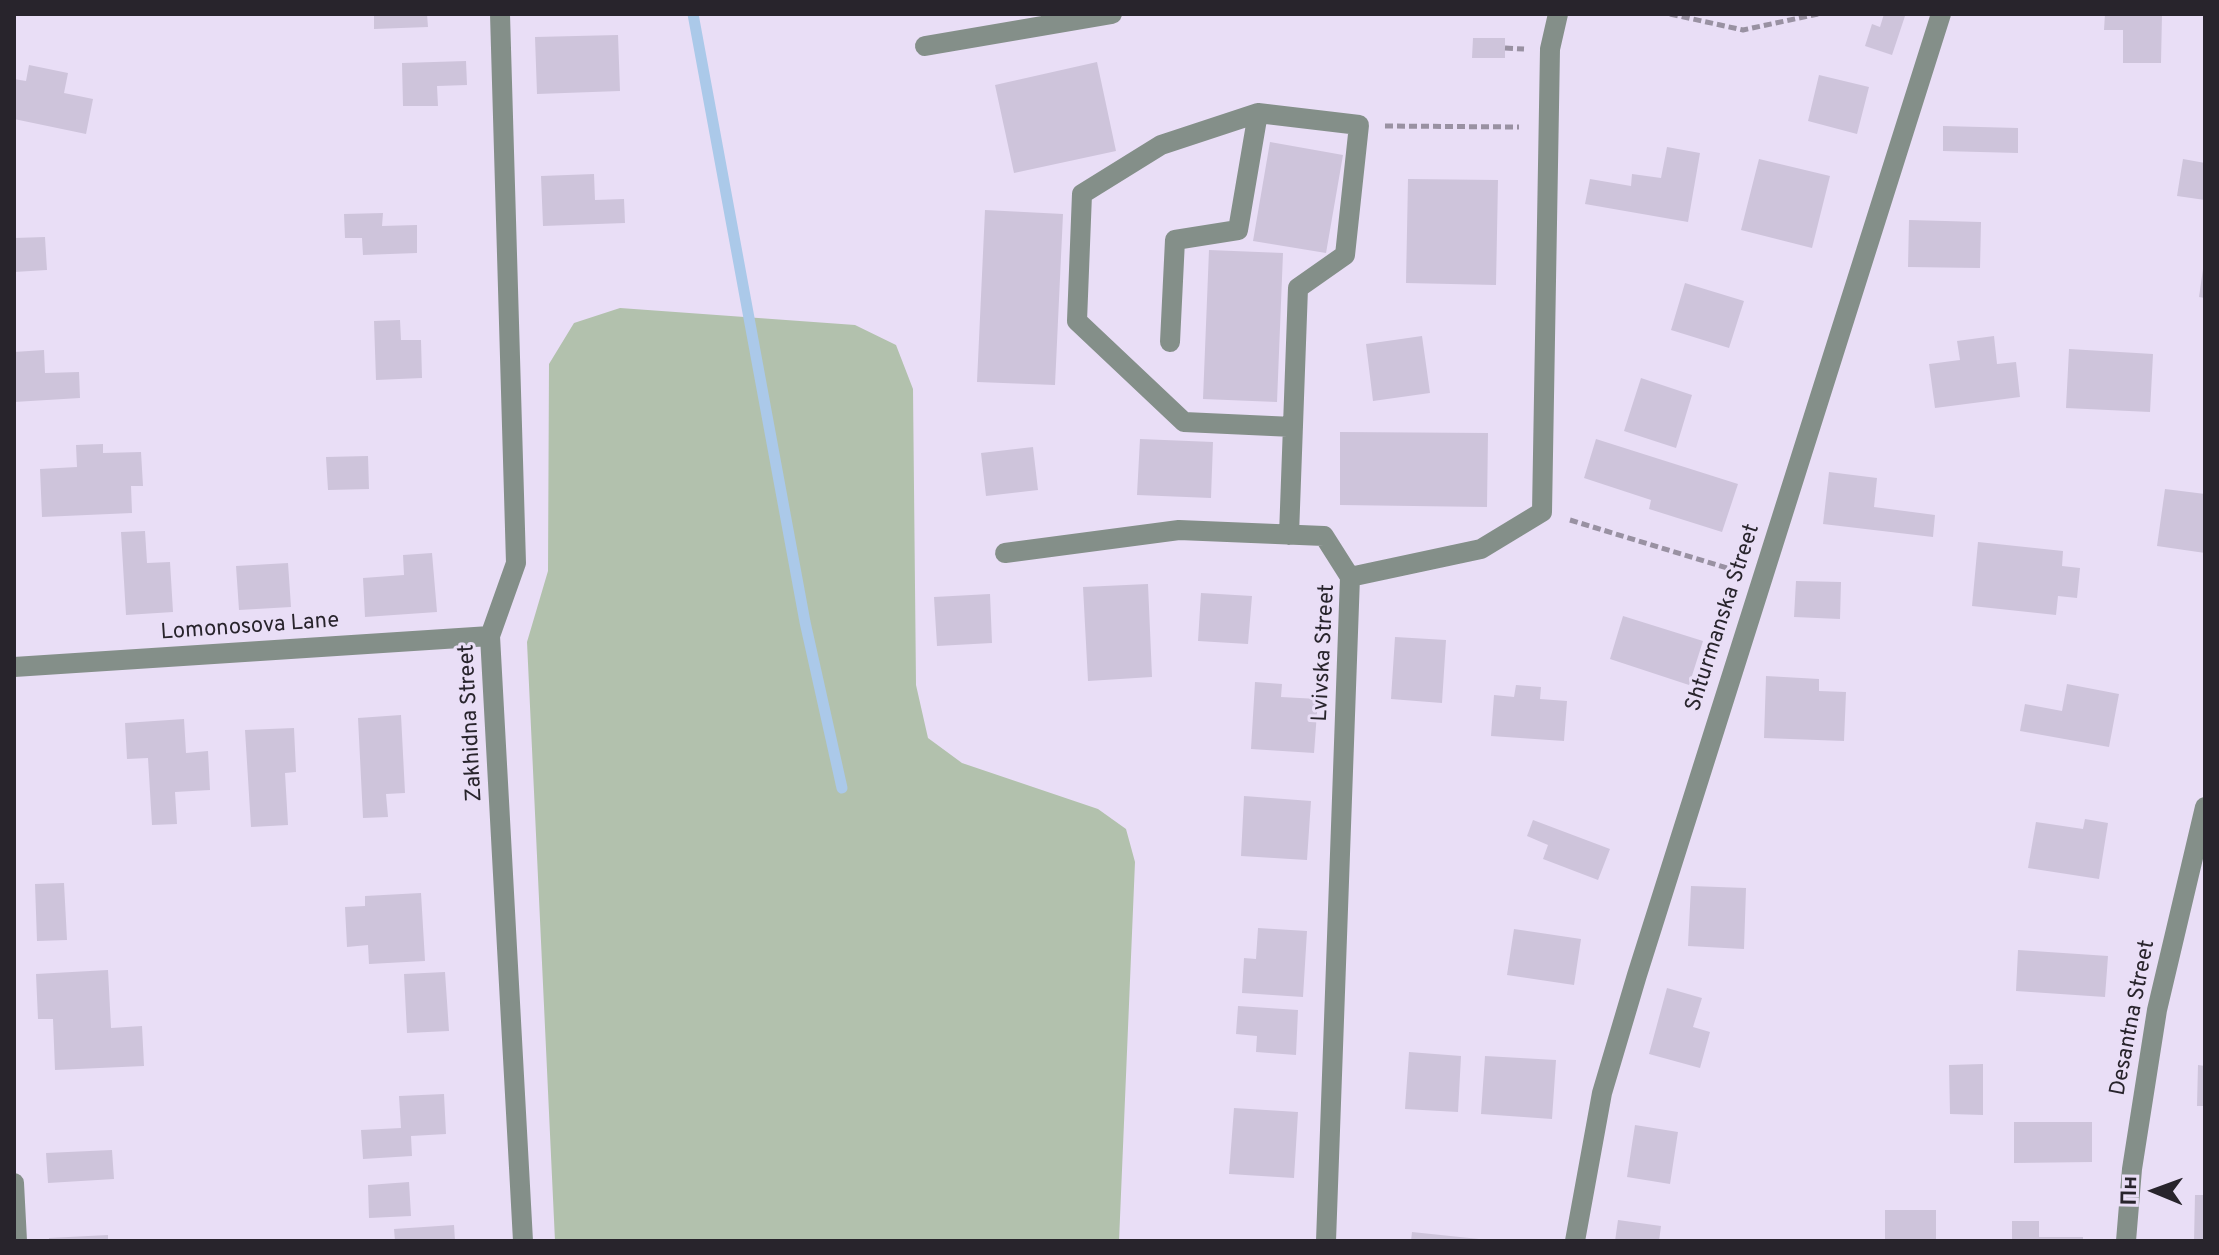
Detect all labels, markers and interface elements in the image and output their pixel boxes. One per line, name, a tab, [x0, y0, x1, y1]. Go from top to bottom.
street label: Shturmanska Street	[1681, 521, 1767, 715]
street label: Lvivska Street	[1308, 583, 1342, 723]
street label: Lomonosova Lane	[160, 609, 340, 647]
street label: Zakhidna Street	[455, 644, 489, 802]
street label: Desantna Street	[2106, 938, 2162, 1098]
north arrow	[2115, 1151, 2195, 1231]
text: Пн	[2117, 1175, 2144, 1206]

